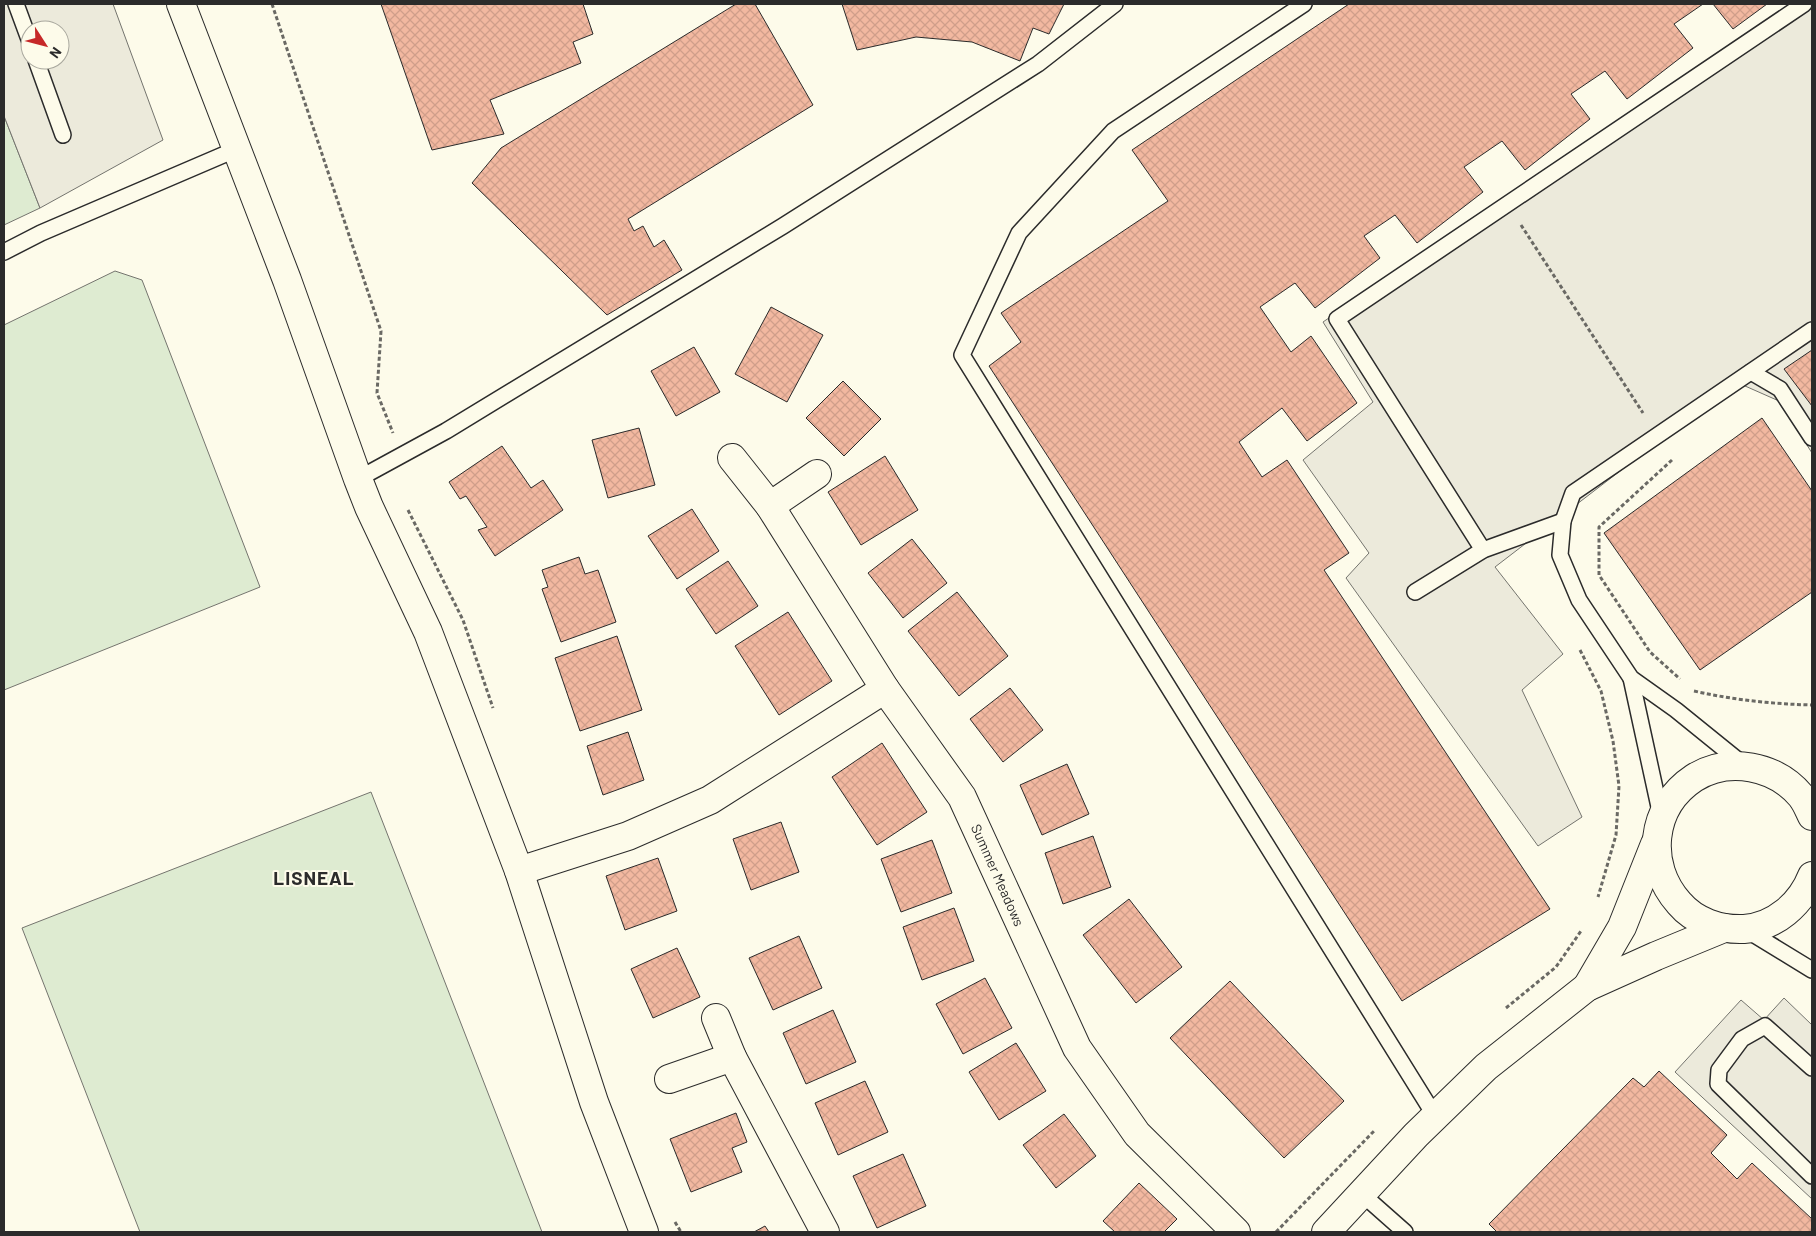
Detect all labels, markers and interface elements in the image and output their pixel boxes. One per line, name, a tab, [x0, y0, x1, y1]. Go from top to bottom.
north arrow	[20, 20, 70, 70]
text: N	[46, 44, 66, 62]
street label: Summer Meadows	[968, 821, 1028, 929]
district label: LISNEAL	[273, 866, 355, 889]

